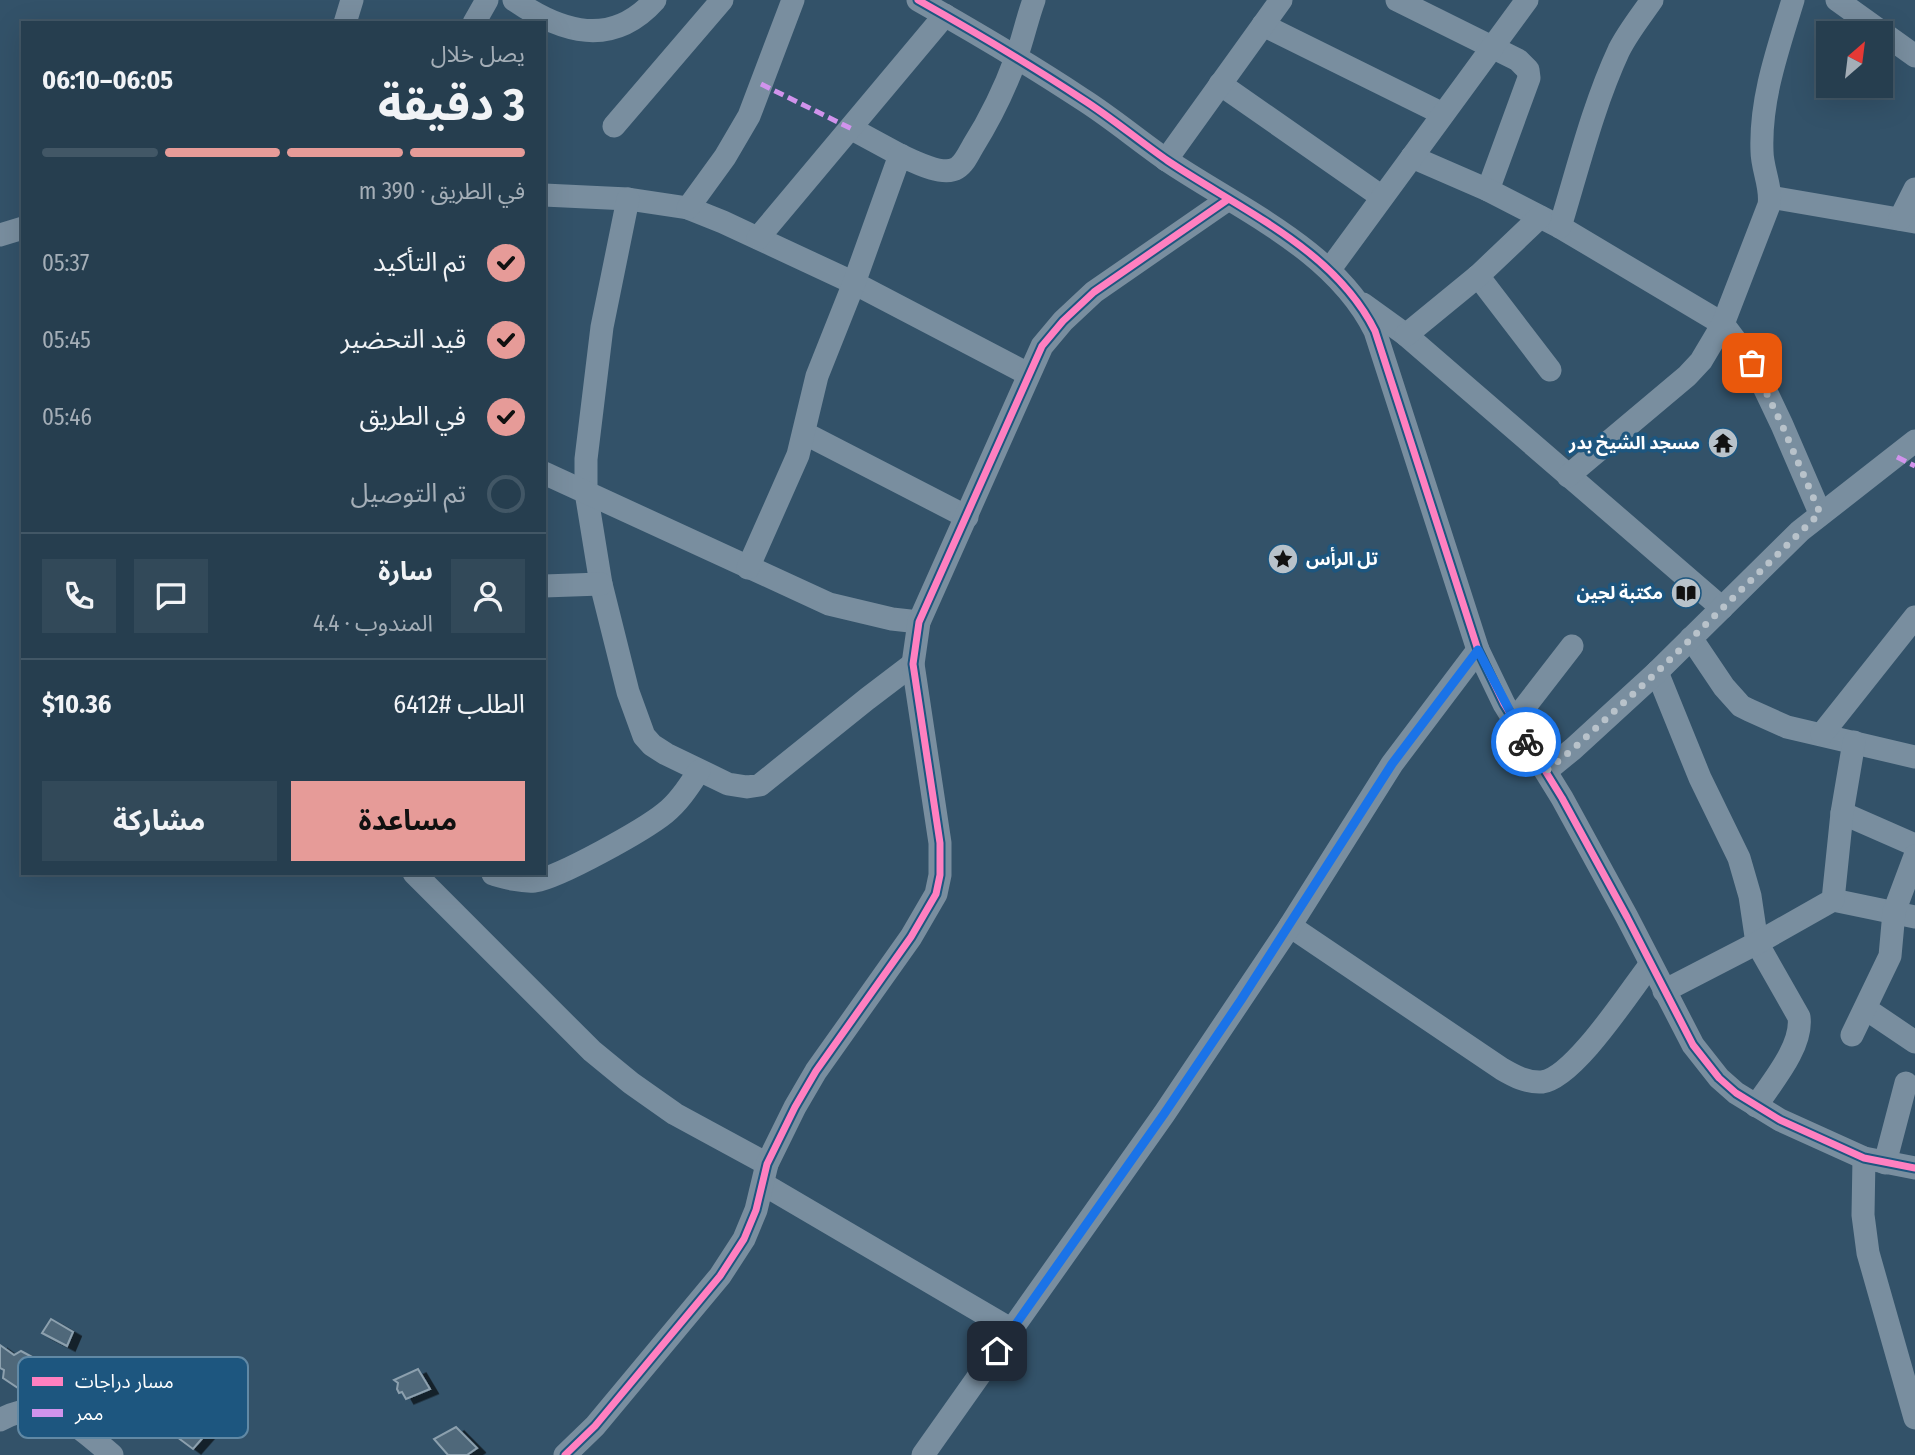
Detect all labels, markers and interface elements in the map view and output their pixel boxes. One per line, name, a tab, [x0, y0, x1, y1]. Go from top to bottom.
north arrow	[1816, 21, 1894, 98]
map controls	[1816, 21, 1893, 98]
text: يصل خلال	[431, 40, 525, 68]
text: 06:05–06:10	[42, 65, 173, 96]
text: 3 دقيقة	[378, 77, 525, 132]
text: في الطريق · 390 m	[359, 177, 525, 205]
icon: check	[487, 244, 525, 282]
text: تم التأكيد	[373, 247, 466, 278]
text: 05:37	[42, 249, 89, 277]
icon: check	[487, 321, 525, 359]
text: قيد التحضير	[341, 324, 466, 355]
text: 05:45	[42, 326, 91, 354]
pin	[1722, 333, 1782, 393]
icon: bag	[1733, 344, 1771, 382]
icon: check	[487, 398, 525, 436]
text: في الطريق	[359, 401, 466, 432]
text: 05:46	[42, 403, 92, 431]
temple icon: مسجد الشيخ بدر	[1706, 426, 1740, 460]
place label: مسجد الشيخ بدر	[1568, 432, 1700, 456]
text: تم التوصيل	[350, 478, 466, 509]
place icon: تل الرأس	[1266, 542, 1300, 576]
place label: تل الرأس	[1306, 546, 1378, 570]
text: سارة	[378, 556, 433, 587]
button: phone	[42, 559, 116, 633]
button: chat	[134, 559, 208, 633]
button: person	[451, 559, 525, 633]
library icon: مكتبة لجين	[1669, 576, 1703, 610]
place label: مكتبة لجين	[1576, 582, 1663, 604]
text: المندوب · 4.4	[313, 609, 433, 637]
text: $10.36	[42, 689, 111, 720]
text: الطلب #6412	[393, 689, 525, 720]
courier	[1491, 707, 1561, 777]
icon: bike	[1507, 723, 1545, 761]
button: مشاركة	[42, 781, 277, 861]
button: مساعدة	[291, 781, 525, 861]
pin	[967, 1321, 1027, 1381]
icon: home	[978, 1332, 1016, 1370]
legend	[18, 1357, 248, 1438]
text: مسار دراجات	[75, 1370, 174, 1393]
text: ممر	[74, 1402, 103, 1425]

